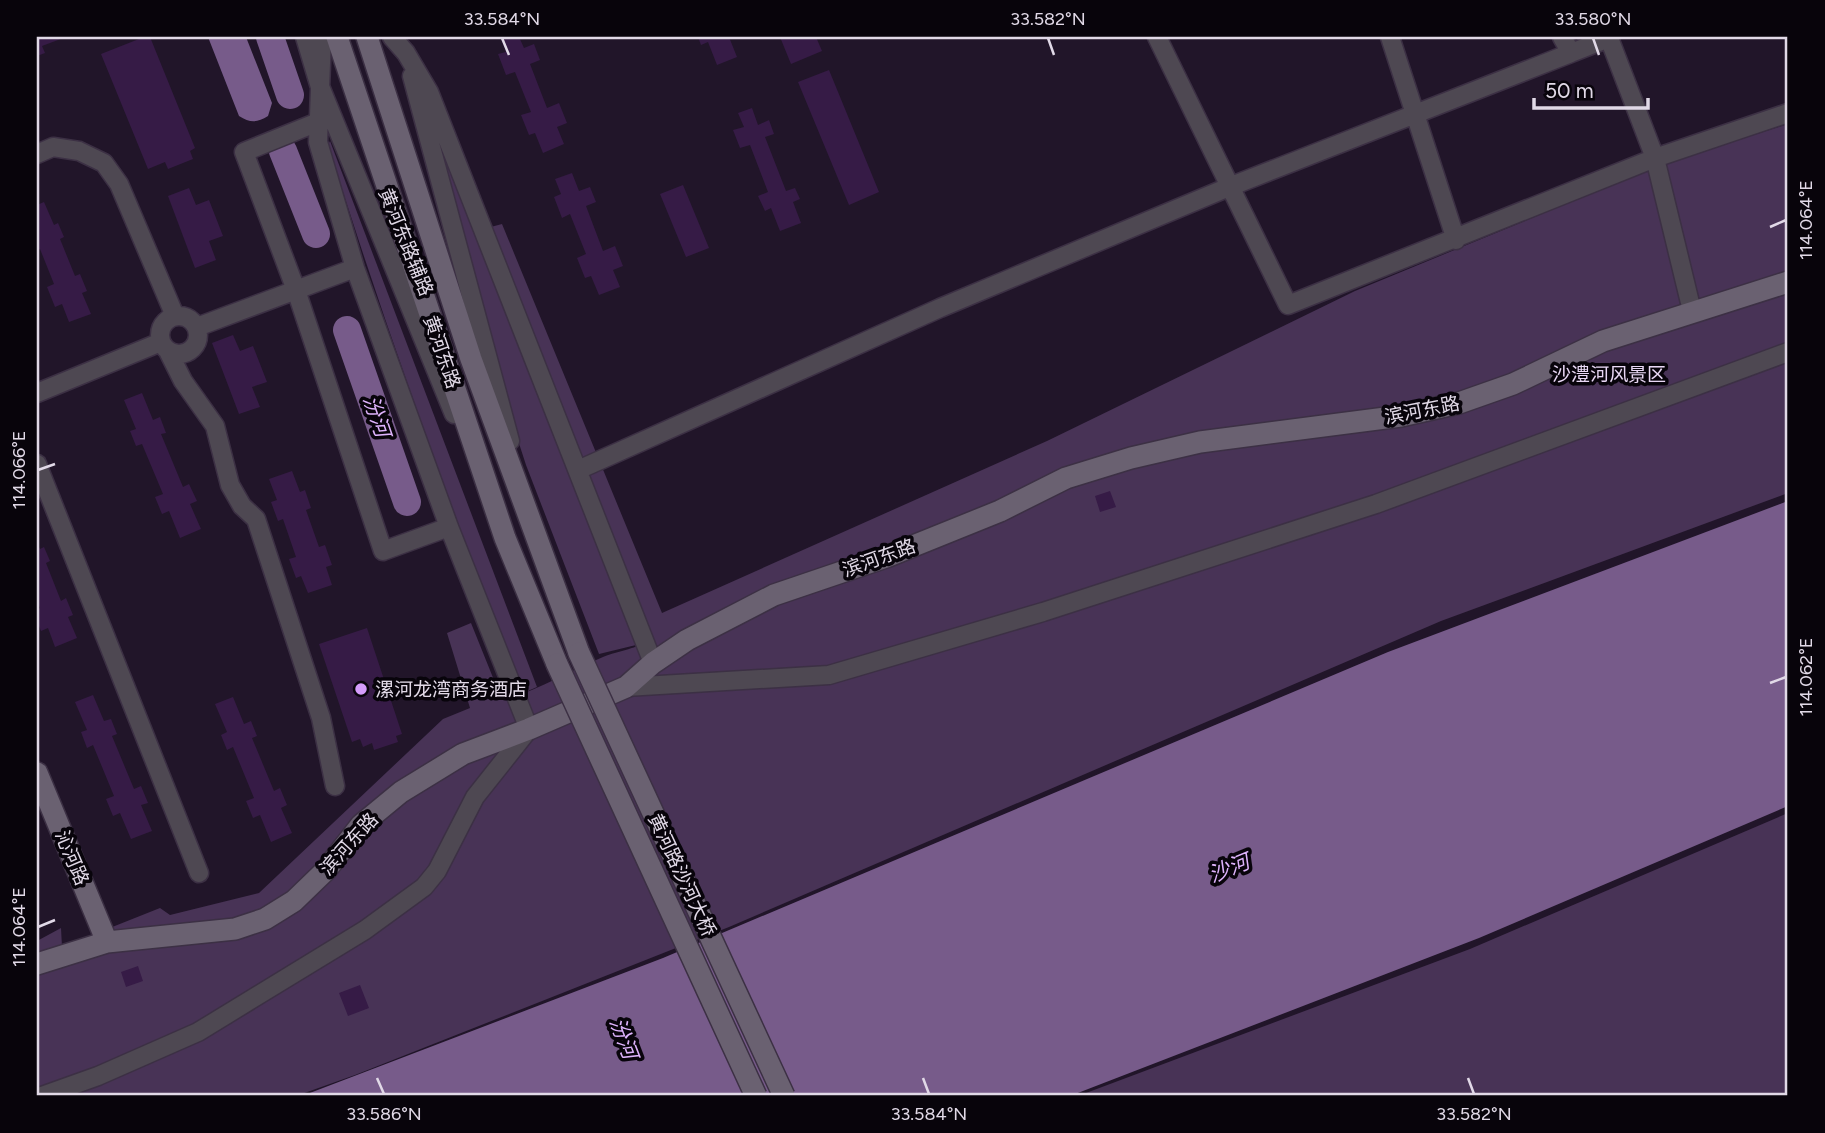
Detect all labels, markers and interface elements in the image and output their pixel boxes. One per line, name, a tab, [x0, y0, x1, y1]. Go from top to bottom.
text: 33.584°N	[464, 8, 540, 30]
text: 33.582°N	[1010, 8, 1086, 30]
text: 33.580°N	[1555, 8, 1631, 30]
scale bar	[1534, 66, 1648, 110]
text: 50 m	[1545, 78, 1594, 103]
text: 114.064°E	[1795, 180, 1817, 260]
street label: 黄河东路辅路	[374, 185, 438, 299]
street label: 黄河东路	[419, 312, 465, 392]
park label: 沙澧河风景区	[1552, 363, 1666, 386]
street label: 滨河东路	[1382, 391, 1462, 429]
water label: 汾河	[358, 392, 397, 444]
text: 114.066°E	[8, 430, 30, 510]
street label: 滨河东路	[839, 534, 919, 582]
text: 114.062°E	[1795, 638, 1817, 716]
place label: 漯河龙湾商务酒店	[375, 678, 527, 701]
marker: 漯河龙湾商务酒店	[353, 681, 369, 697]
street label: 滨河东路	[315, 808, 383, 880]
street label: 黄河路沙河大桥	[643, 810, 721, 940]
street label: 沁河路	[50, 827, 94, 889]
water label: 沙河	[1205, 847, 1257, 887]
text: 114.064°E	[8, 887, 30, 967]
water label: 汾河	[605, 1014, 645, 1066]
text: 33.586°N	[346, 1103, 422, 1125]
text: 33.584°N	[891, 1103, 967, 1125]
text: 33.582°N	[1436, 1103, 1512, 1125]

